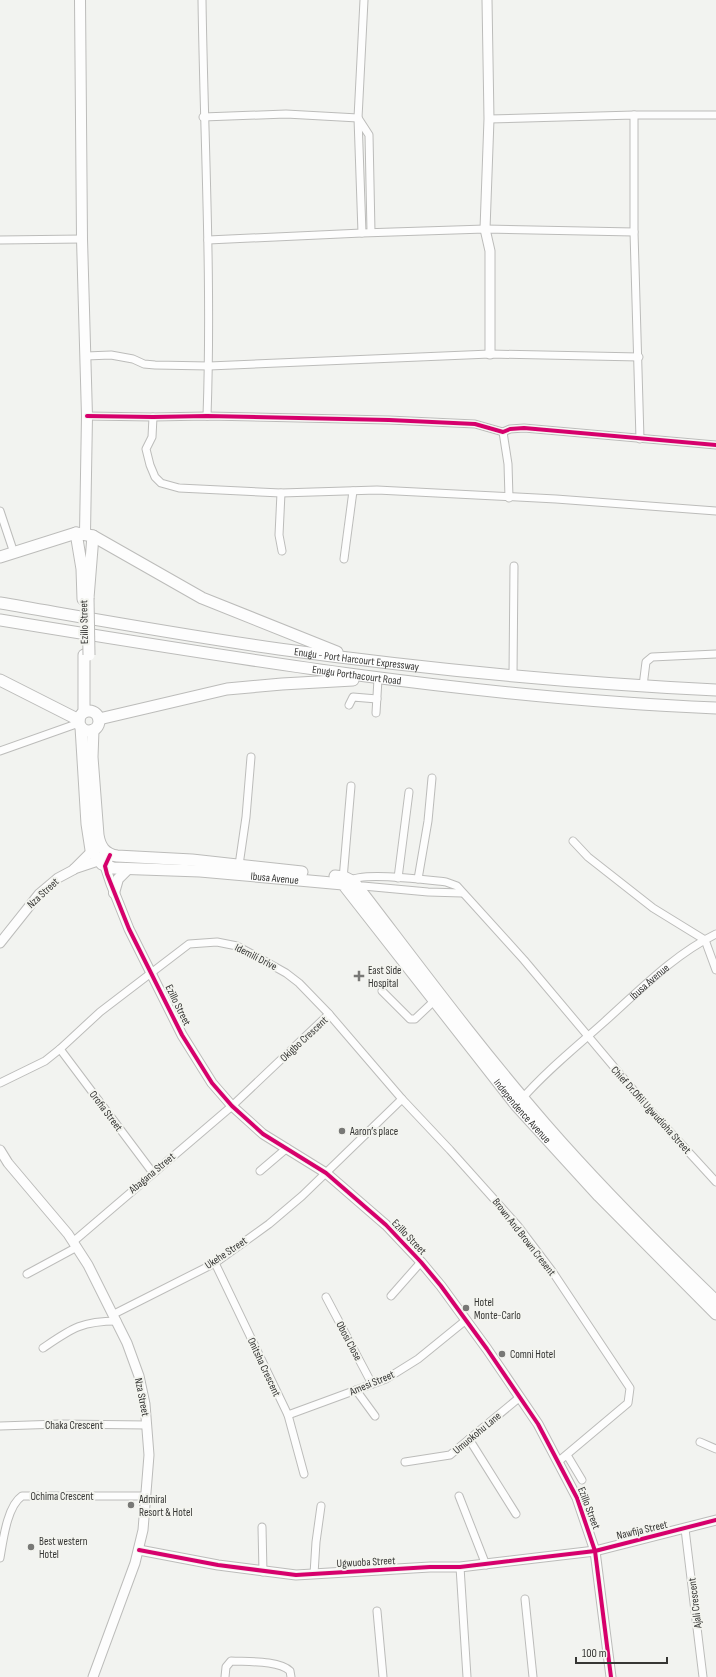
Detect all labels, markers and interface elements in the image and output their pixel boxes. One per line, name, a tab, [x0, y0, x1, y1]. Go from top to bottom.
street label: Ezillo Street	[77, 599, 91, 644]
street label: Enugu - Port Harcourt Expressway	[293, 645, 420, 673]
street label: Enugu Porthacourt Road	[311, 662, 403, 687]
street label: Ibusa Avenue	[250, 869, 299, 886]
street label: Nza Street	[24, 875, 62, 911]
street label: Idemili Drive	[233, 941, 279, 973]
street label: Ibusa Avenue	[627, 961, 671, 1002]
place label: East Side Hospital	[368, 964, 401, 990]
marker: East Side Hospital	[353, 970, 365, 982]
street label: Ezillo Street	[162, 982, 194, 1028]
street label: Okigbo Crescent	[277, 1013, 331, 1064]
street label: Chief Dr.Ofili Ugwudioha Street	[608, 1064, 694, 1157]
street label: Independence Avenue	[491, 1076, 554, 1146]
street label: Orofia Street	[87, 1088, 126, 1134]
place label: Aaron’s place	[349, 1125, 398, 1138]
marker: Aaron’s place	[337, 1126, 347, 1136]
street label: Abagana Street	[126, 1150, 178, 1197]
street label: Brown And Brown Cresent	[490, 1195, 559, 1279]
street label: Ezillo Street	[389, 1217, 429, 1258]
street label: Ukehe Street	[202, 1234, 250, 1272]
place label: Hotel Monte-Carlo	[474, 1296, 521, 1322]
marker: Hotel Monte-Carlo	[461, 1303, 471, 1313]
street label: Obosi Close	[333, 1319, 365, 1363]
street label: Onitsha Crescent	[245, 1335, 284, 1399]
place label: Comni Hotel	[510, 1348, 555, 1361]
marker: Comni Hotel	[497, 1349, 507, 1359]
street label: Amesi Street	[347, 1368, 397, 1399]
street label: Nza Street	[132, 1377, 152, 1418]
street label: Umuokohu Lane	[450, 1409, 504, 1457]
street label: Chaka Crescent	[45, 1419, 104, 1432]
street label: Ezillo Street	[575, 1485, 603, 1532]
street label: Ochima Crescent	[30, 1490, 94, 1503]
place label: Admiral Resort & Hotel	[138, 1493, 192, 1519]
marker: Admiral Resort & Hotel	[126, 1500, 136, 1510]
street label: Nawfija Street	[615, 1518, 669, 1542]
place label: Best western Hotel	[39, 1535, 88, 1561]
marker: Best western Hotel	[26, 1542, 36, 1552]
street label: Ugwuoba Street	[336, 1554, 396, 1570]
street label: Ajali Crescent	[685, 1576, 705, 1630]
scale bar	[576, 1639, 667, 1665]
text: 100 m	[582, 1646, 607, 1661]

